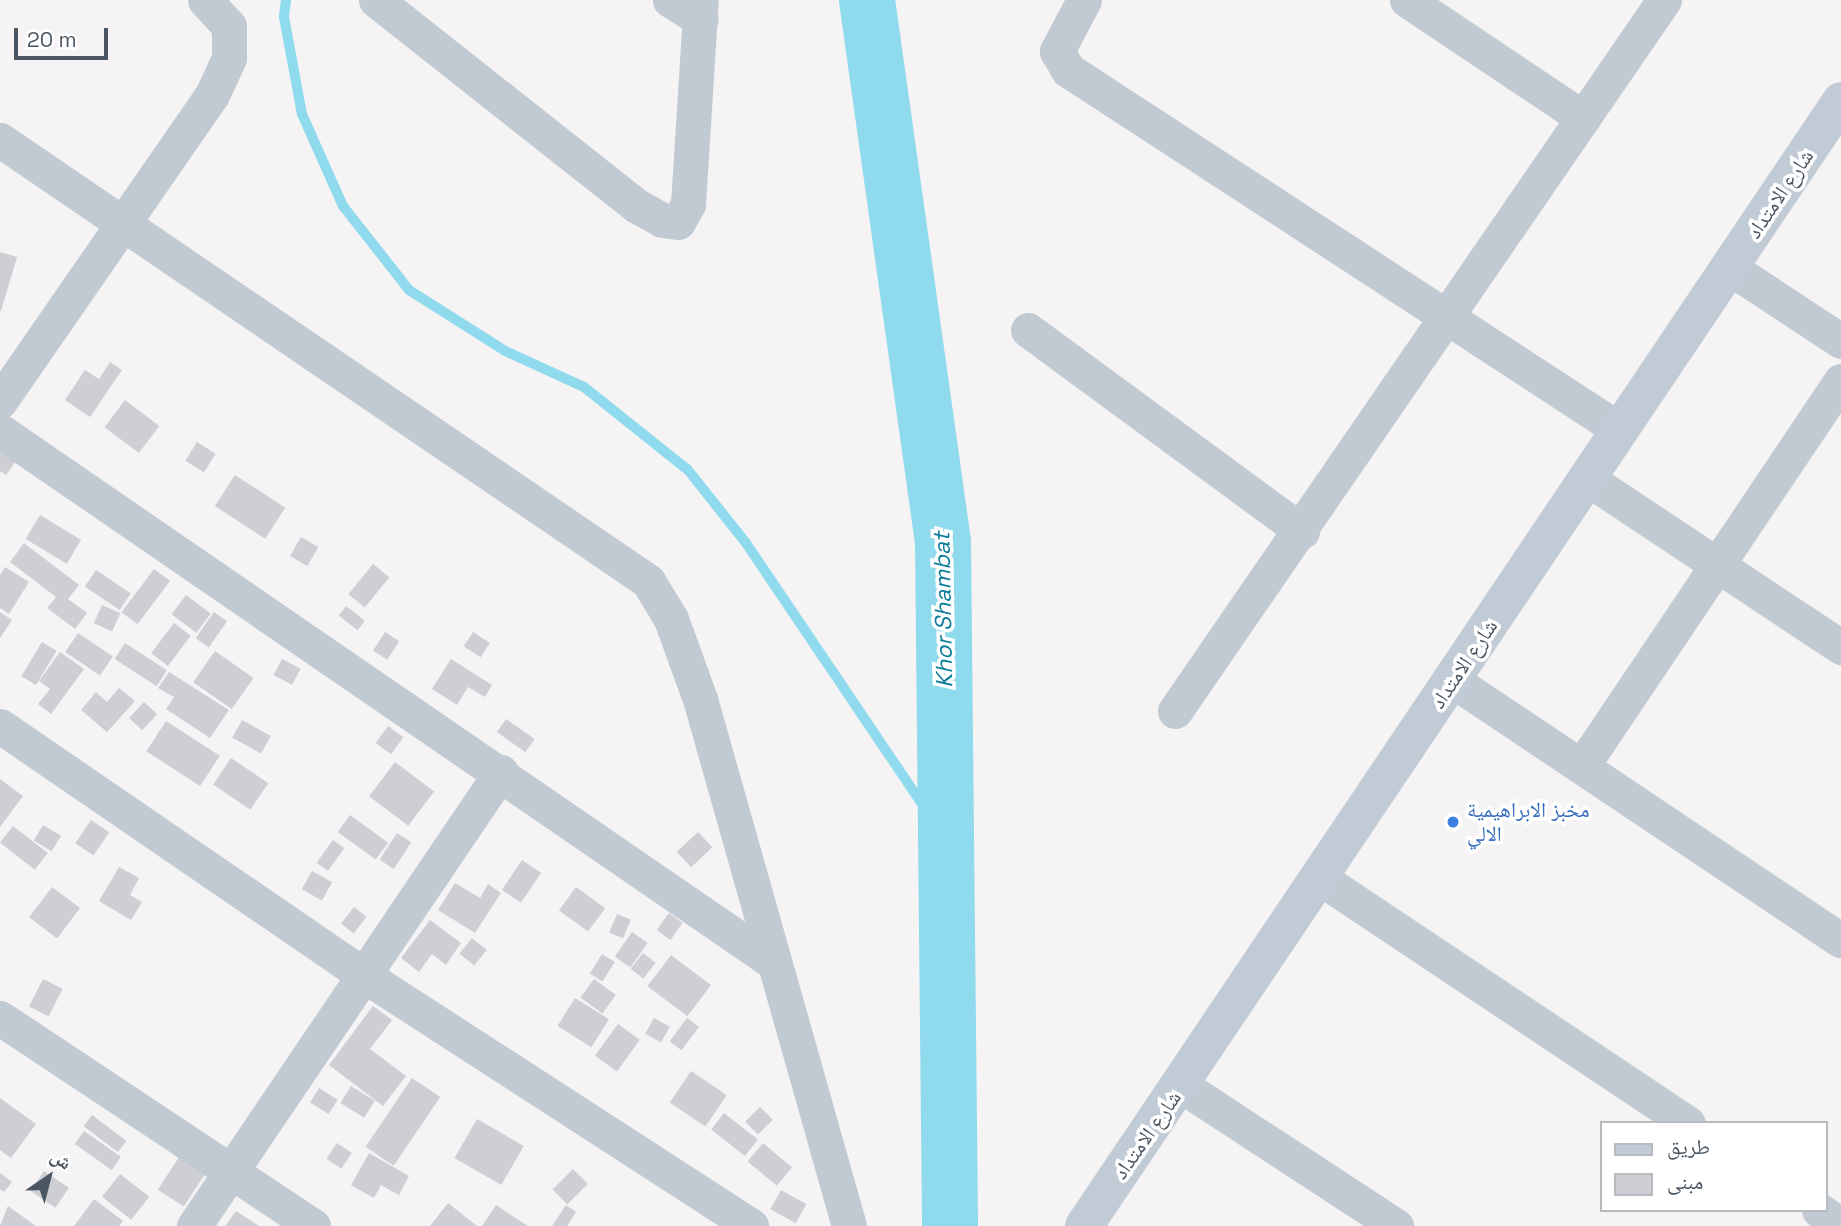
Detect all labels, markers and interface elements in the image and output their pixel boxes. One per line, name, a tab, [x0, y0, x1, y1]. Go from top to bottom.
scale bar	[18, 14, 112, 58]
text: 20 m	[27, 26, 77, 53]
street label: شارع الامتداد	[1741, 145, 1819, 243]
water label: Khor Shambat	[928, 532, 958, 688]
street label: شارع الامتداد	[1425, 615, 1503, 713]
place label: مخبز الابراهيمية الالي	[1467, 797, 1590, 847]
marker: مخبز الابراهيمية الالي	[1445, 814, 1461, 830]
street label: شارع الامتداد	[1107, 1086, 1187, 1184]
legend	[1600, 1121, 1827, 1212]
text: طريق	[1667, 1133, 1710, 1160]
north arrow	[14, 1142, 84, 1212]
text: ش	[46, 1143, 77, 1175]
text: مبنى	[1667, 1168, 1703, 1195]

